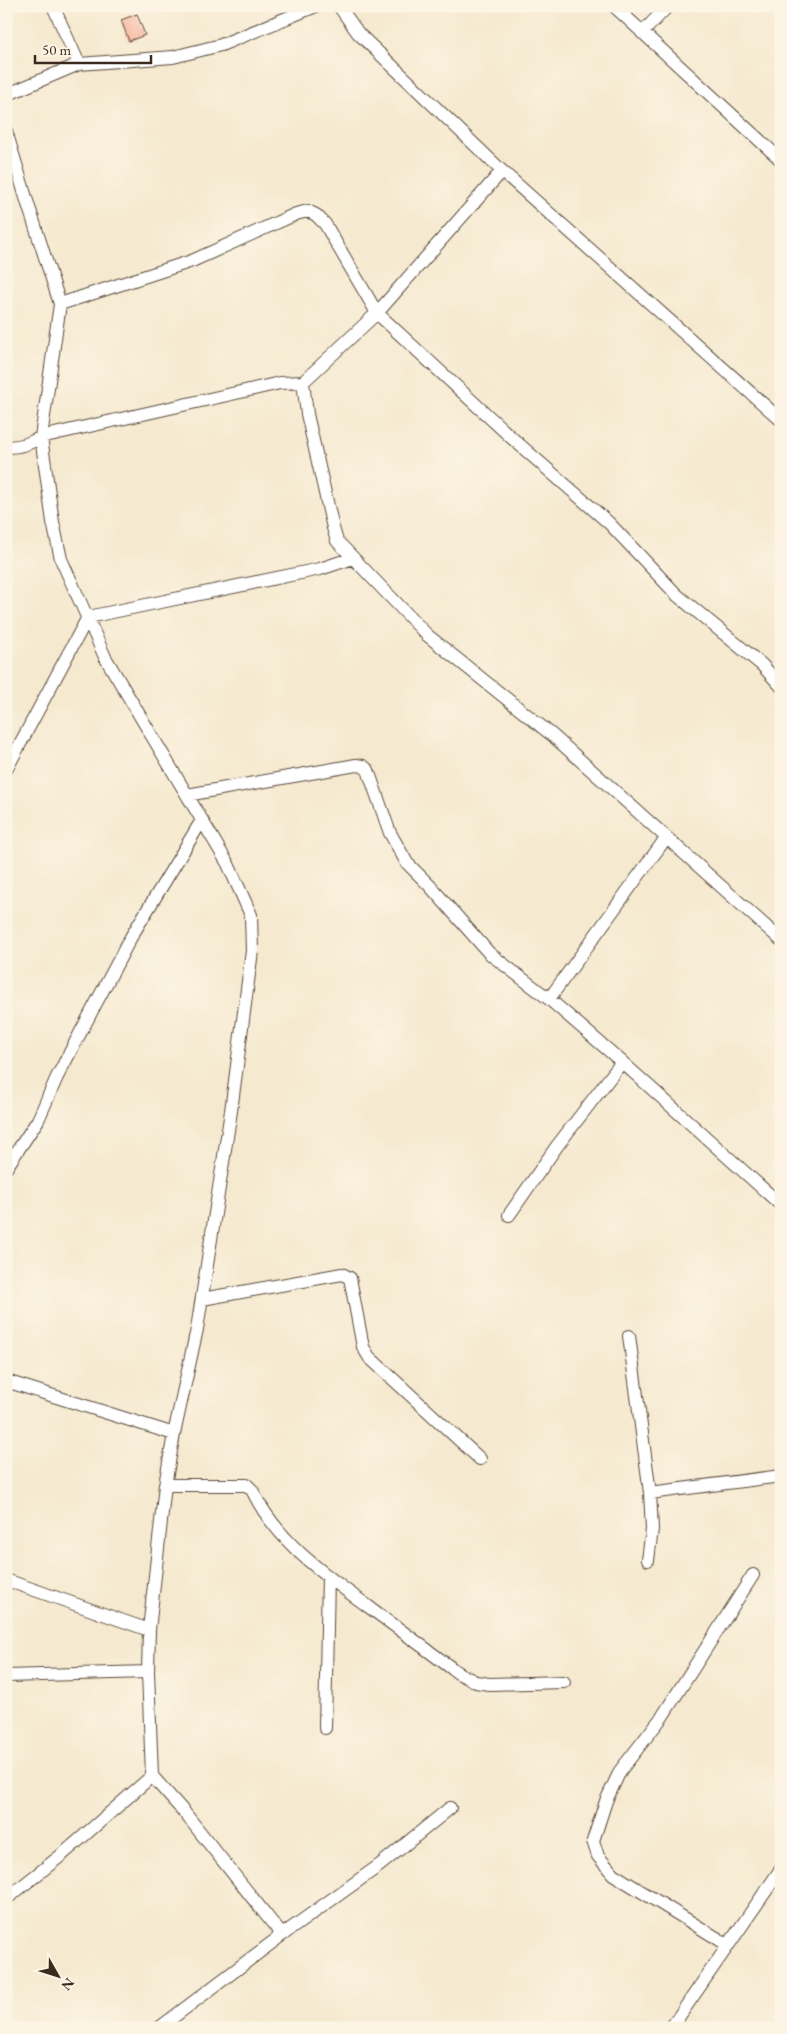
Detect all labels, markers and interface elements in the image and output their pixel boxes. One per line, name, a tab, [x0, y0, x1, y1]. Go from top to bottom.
scale bar	[35, 32, 151, 64]
text: 50 m	[42, 40, 71, 59]
north arrow	[32, 1952, 82, 2002]
text: N	[57, 1974, 79, 1995]

